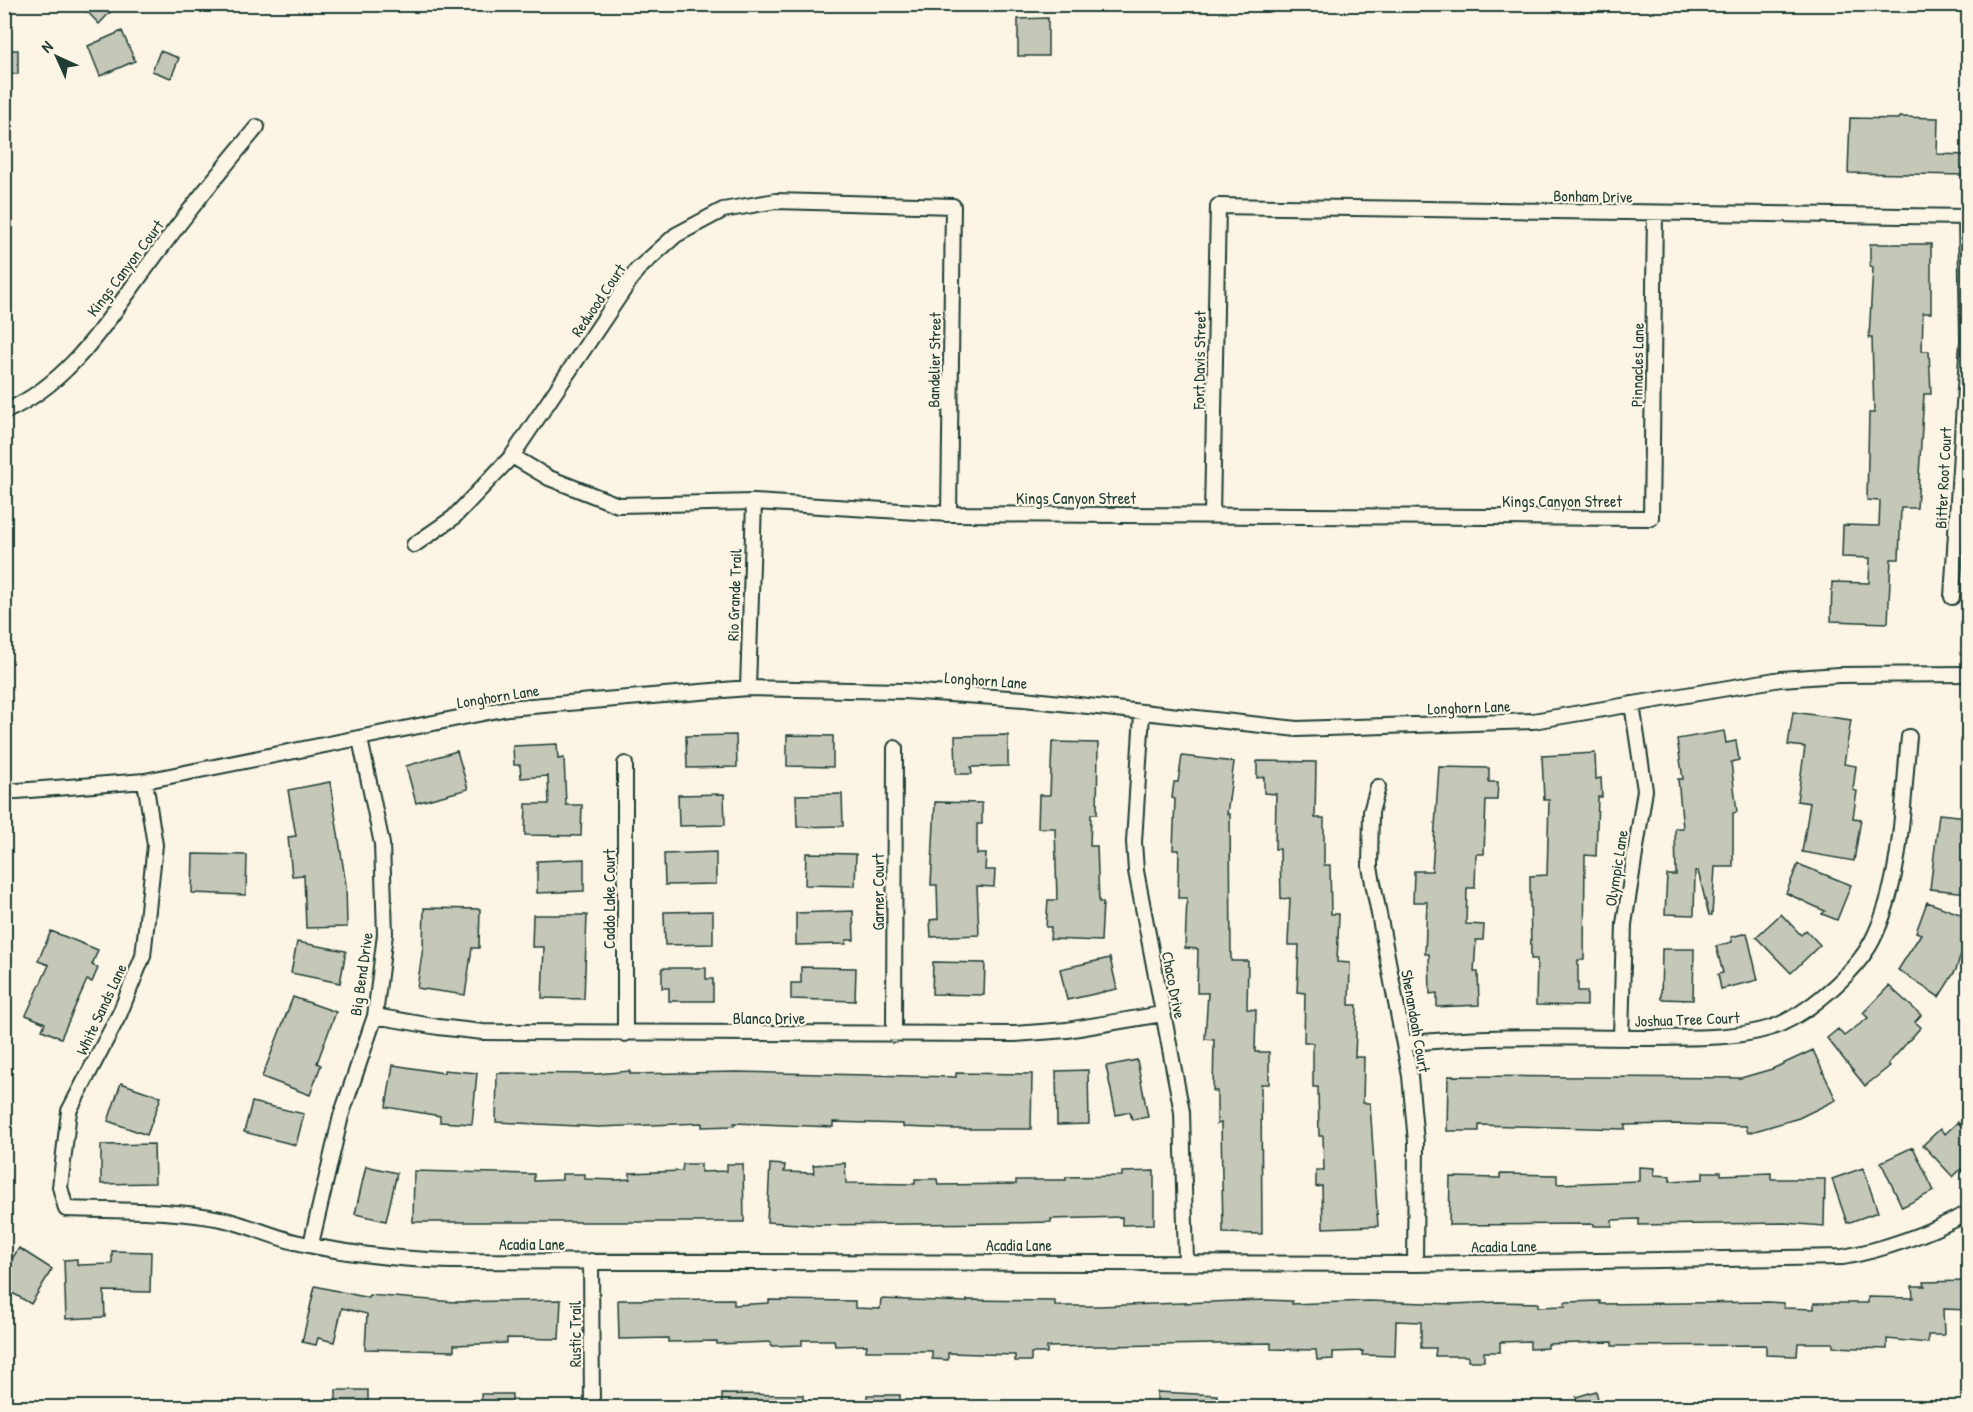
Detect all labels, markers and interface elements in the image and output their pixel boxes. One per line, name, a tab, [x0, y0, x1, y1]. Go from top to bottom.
north arrow	[27, 27, 87, 87]
text: N	[36, 35, 58, 57]
street label: Bonham Drive	[1553, 184, 1634, 208]
street label: Kings Canyon Court	[81, 215, 169, 321]
street label: Redwood Court	[566, 259, 631, 341]
street label: Fort Davis Street	[1187, 310, 1211, 411]
street label: Bandelier Street	[922, 312, 946, 408]
street label: Pinnacles Lane	[1625, 322, 1649, 407]
street label: Bitter Root Court	[1929, 426, 1957, 529]
street label: Kings Canyon Street	[1016, 487, 1136, 509]
street label: Kings Canyon Street	[1502, 490, 1622, 512]
street label: Rio Grande Trail	[721, 548, 747, 642]
street label: Longhorn Lane	[944, 666, 1029, 694]
street label: Longhorn Lane	[455, 679, 541, 713]
street label: Longhorn Lane	[1427, 695, 1511, 719]
street label: Olympic Lane	[1599, 828, 1633, 908]
street label: Caddo Lake Court	[598, 849, 620, 949]
street label: Garner Court	[867, 853, 889, 930]
street label: Big Bend Drive	[344, 930, 378, 1017]
street label: Chaco Drive	[1157, 949, 1191, 1021]
street label: White Sands Lane	[70, 959, 132, 1058]
street label: Shenandoah Court	[1396, 968, 1436, 1075]
street label: Joshua Tree Court	[1634, 1006, 1740, 1032]
street label: Blanco Drive	[733, 1007, 806, 1029]
street label: Acadia Lane	[499, 1233, 566, 1255]
street label: Acadia Lane	[986, 1234, 1053, 1256]
street label: Acadia Lane	[1471, 1234, 1538, 1258]
street label: Rustic Trail	[564, 1300, 586, 1367]

